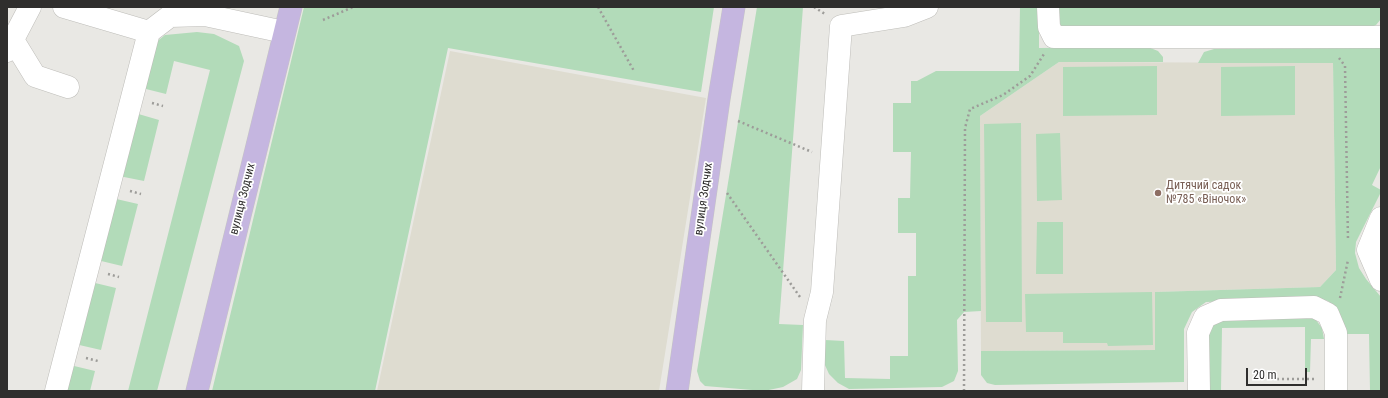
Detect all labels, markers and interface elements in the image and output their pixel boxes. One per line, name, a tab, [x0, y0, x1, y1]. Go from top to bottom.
street label: вулиця Зодчих	[227, 162, 259, 236]
street label: вулиця Зодчих	[692, 162, 716, 236]
place label: Дитячий садок №785 «Віночок»	[1166, 179, 1246, 207]
marker: Дитячий садок №785 «Віночок»	[1153, 188, 1163, 198]
scale bar	[1248, 360, 1309, 386]
text: 20 m	[1253, 368, 1277, 382]

